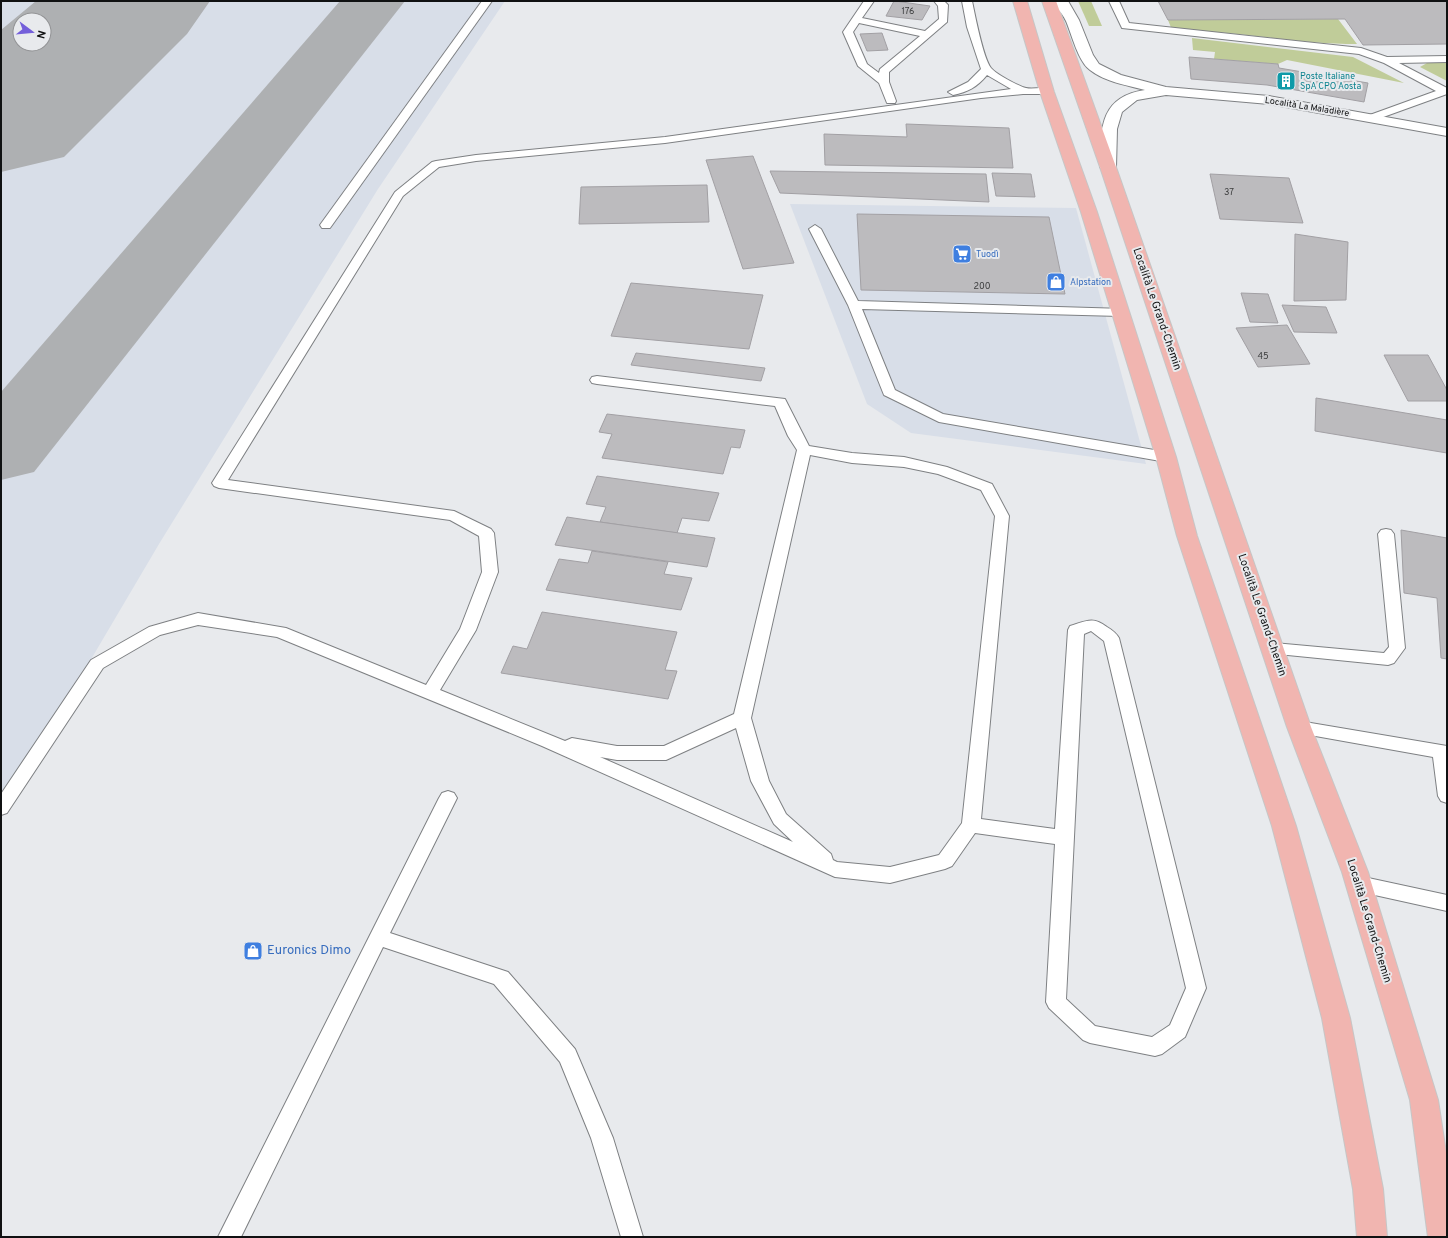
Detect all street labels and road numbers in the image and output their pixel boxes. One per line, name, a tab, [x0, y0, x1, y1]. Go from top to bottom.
street label: Località La Maladière	[1264, 95, 1350, 119]
street label: Località Le Grand-Chemin	[1129, 246, 1185, 372]
street label: Località Le Grand-Chemin	[1234, 552, 1290, 678]
street label: Località Le Grand-Chemin	[1343, 857, 1395, 985]

